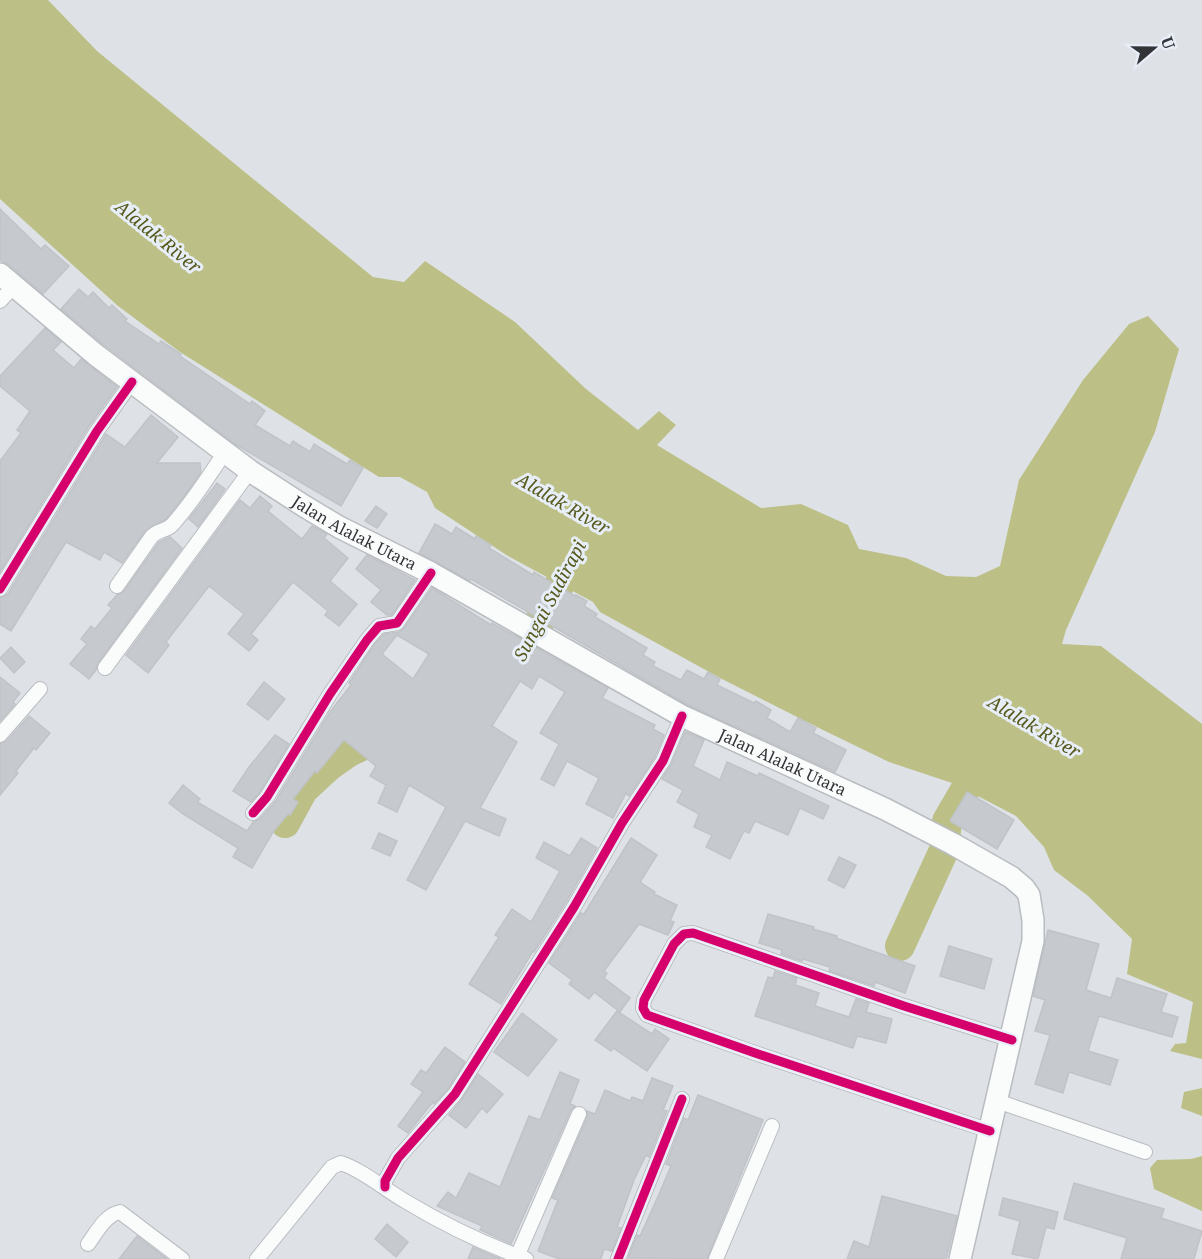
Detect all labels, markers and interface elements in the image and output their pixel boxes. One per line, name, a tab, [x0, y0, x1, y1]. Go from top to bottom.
north arrow	[1124, 18, 1184, 78]
text: U	[1156, 33, 1180, 52]
water label: Alalak River	[109, 193, 207, 279]
water label: Alalak River	[511, 466, 615, 540]
street label: Jalan Alalak Utara	[287, 490, 421, 575]
water label: Sungai Sudirapi	[507, 536, 591, 665]
water label: Alalak River	[982, 688, 1086, 763]
street label: Jalan Alalak Utara	[714, 723, 850, 801]

